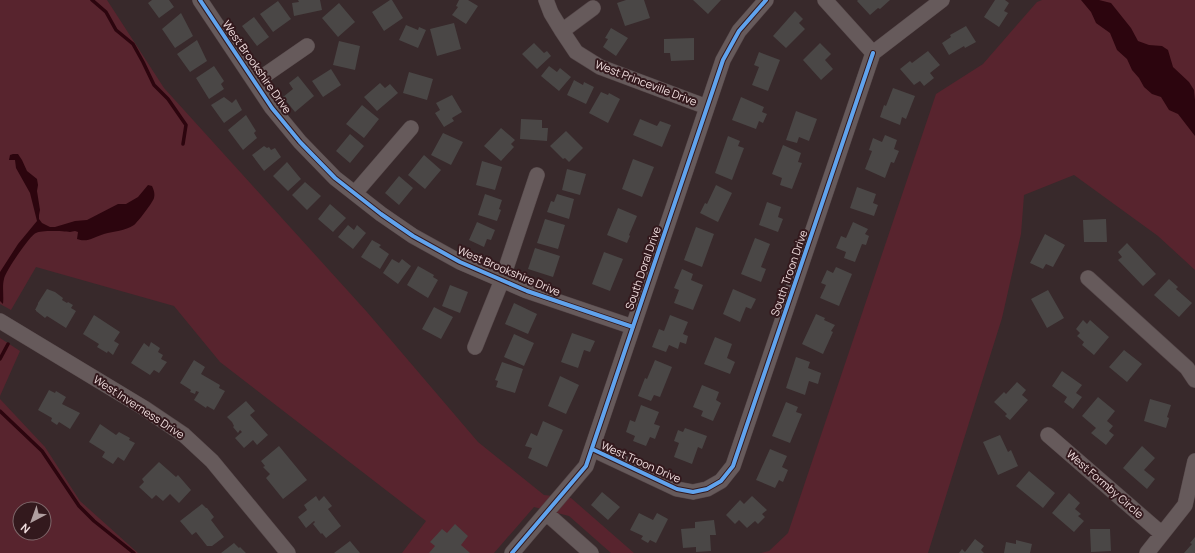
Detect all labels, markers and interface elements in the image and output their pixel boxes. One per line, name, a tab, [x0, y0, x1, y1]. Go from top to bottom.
street label: West Brookshire Drive	[220, 17, 296, 117]
street label: West Princeville Drive	[593, 56, 700, 109]
street label: South Doral Drive	[621, 224, 664, 312]
street label: South Troon Drive	[767, 227, 811, 318]
street label: West Brookshire Drive	[455, 242, 563, 299]
street label: West Inverness Drive	[91, 372, 188, 442]
street label: West Troon Drive	[599, 437, 684, 486]
street label: West Formby Circle	[1064, 446, 1147, 521]
north arrow	[12, 501, 52, 541]
text: N	[17, 521, 33, 537]

